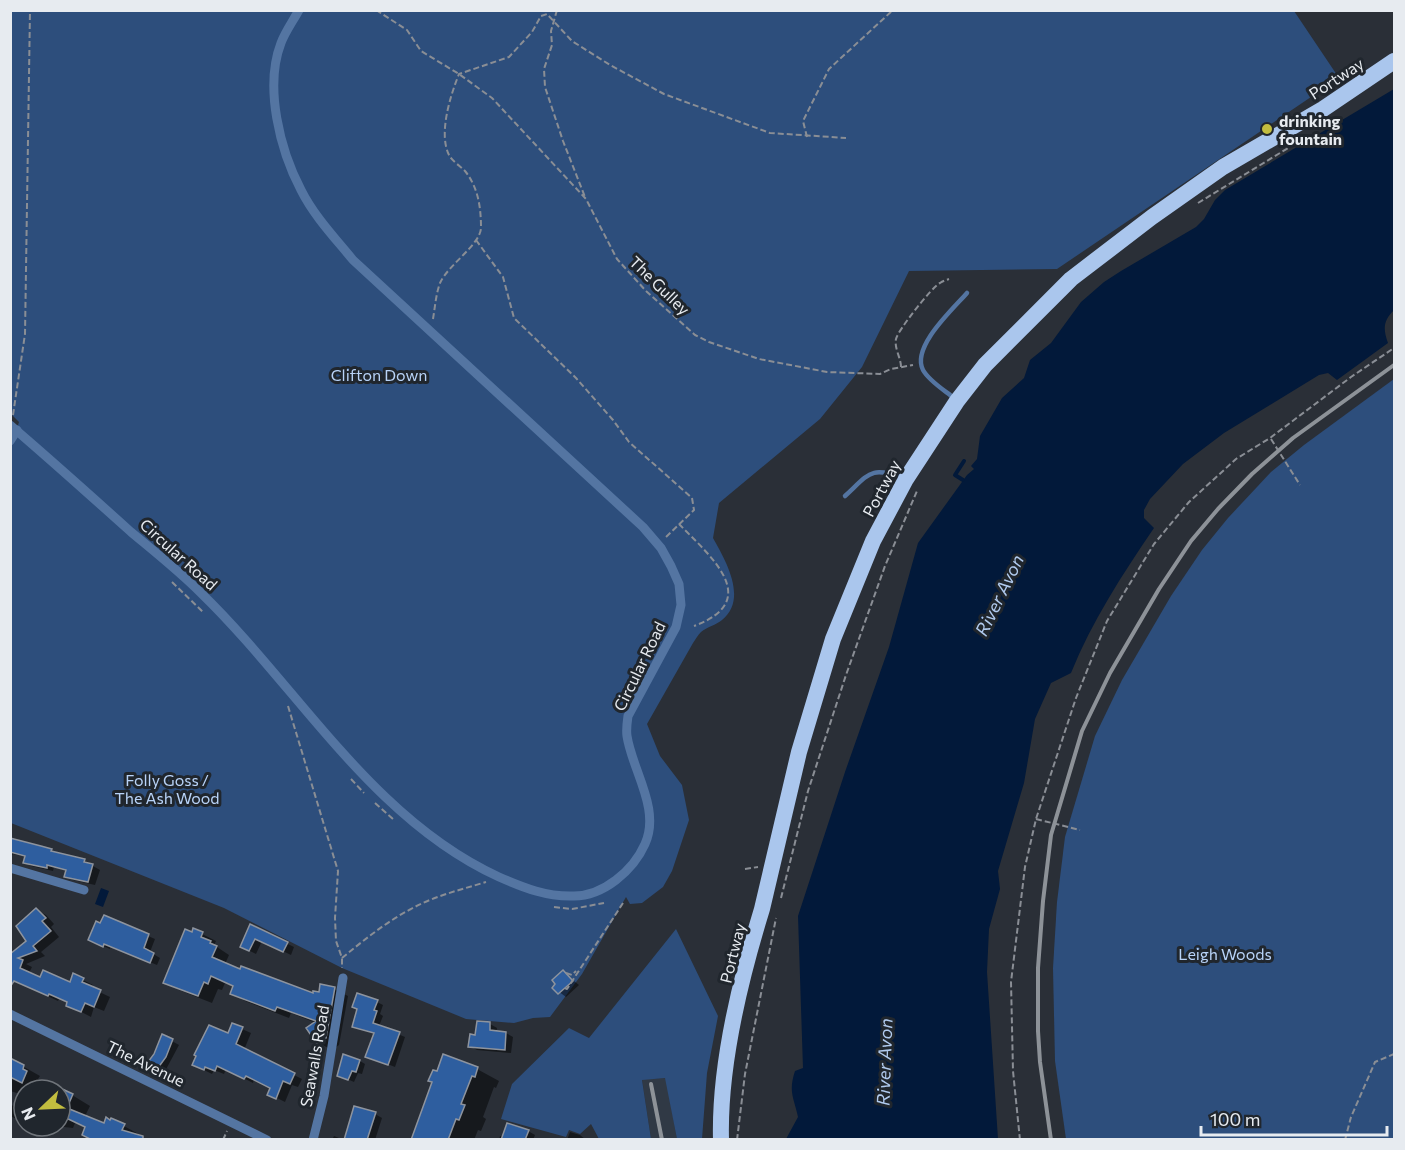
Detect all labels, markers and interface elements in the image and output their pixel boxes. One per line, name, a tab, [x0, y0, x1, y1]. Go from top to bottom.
street label: Portway	[1305, 53, 1367, 103]
place label: drinking fountain	[1279, 111, 1342, 148]
marker: drinking fountain	[1260, 122, 1274, 136]
street label: The Gulley	[626, 252, 694, 318]
park label: Clifton Down	[331, 365, 427, 384]
street label: Portway	[858, 456, 904, 520]
street label: Circular Road	[136, 514, 222, 594]
water label: River Avon	[970, 551, 1028, 639]
street label: Circular Road	[609, 618, 669, 714]
park label: Folly Goss / The Ash Wood	[114, 770, 220, 807]
street label: Portway	[715, 921, 749, 985]
park label: Leigh Woods	[1178, 944, 1272, 963]
street label: Seawalls Road	[296, 1004, 332, 1108]
water label: River Avon	[871, 1018, 897, 1106]
street label: The Avenue	[104, 1036, 188, 1090]
north arrow	[12, 1078, 72, 1138]
scale bar	[1201, 1099, 1387, 1137]
text: N	[17, 1105, 39, 1123]
text: 100 m	[1210, 1108, 1260, 1130]

